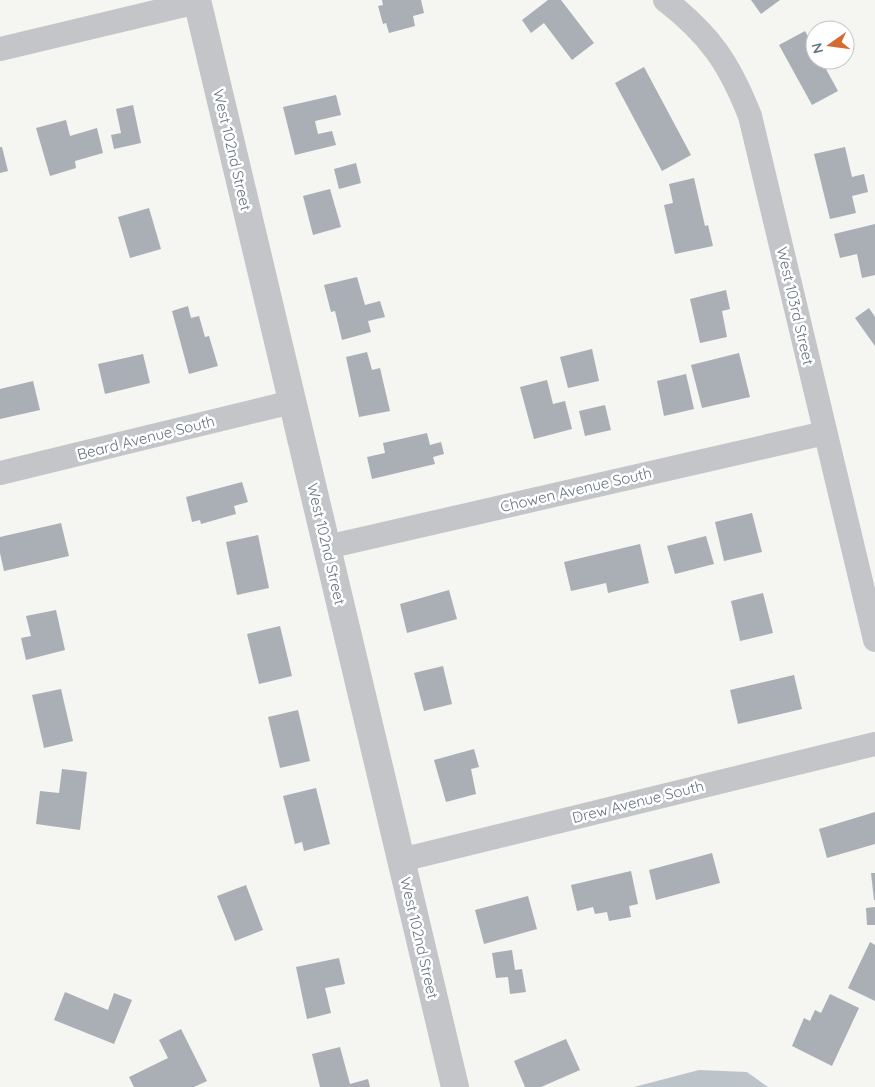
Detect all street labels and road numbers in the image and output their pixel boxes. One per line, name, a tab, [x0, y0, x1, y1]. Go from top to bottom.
street label: West 102nd Street	[209, 87, 256, 213]
street label: West 103rd Street	[773, 245, 818, 367]
street label: Beard Avenue South	[75, 411, 217, 464]
street label: Chowen Avenue South	[498, 463, 654, 516]
street label: West 102nd Street	[303, 481, 350, 607]
street label: Drew Avenue South	[570, 776, 706, 827]
street label: West 102nd Street	[396, 875, 443, 1001]

